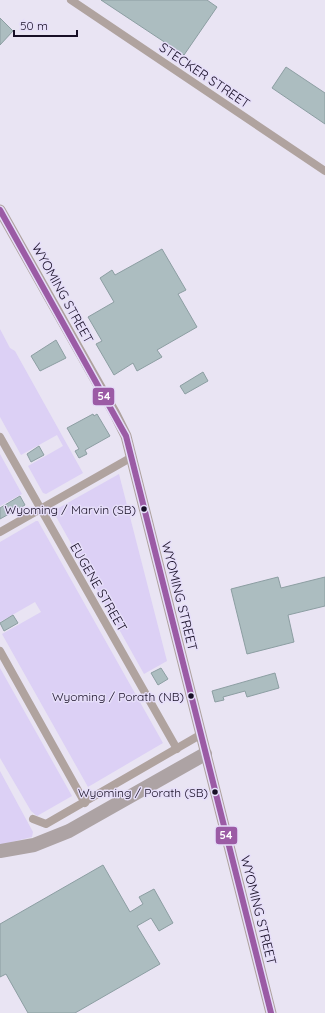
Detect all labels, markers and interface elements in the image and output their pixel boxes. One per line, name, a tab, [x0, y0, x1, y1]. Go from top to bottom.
scale bar	[14, 12, 77, 38]
text: 50 m	[20, 18, 48, 33]
street label: STECKER STREET	[157, 39, 254, 111]
street label: WYOMING STREET	[29, 240, 97, 346]
line badge: 54	[92, 387, 115, 406]
text: 54	[98, 389, 111, 403]
place label: Wyoming / Marvin (SB)	[5, 502, 136, 517]
marker: Wyoming / Marvin (SB)	[139, 504, 149, 514]
street label: EUGENE STREET	[67, 540, 131, 634]
street label: WYOMING STREET	[159, 540, 201, 652]
place label: Wyoming / Porath (NB)	[52, 689, 184, 704]
marker: Wyoming / Porath (NB)	[186, 691, 196, 701]
place label: Wyoming / Porath (SB)	[78, 785, 208, 800]
marker: Wyoming / Porath (SB)	[210, 787, 220, 797]
line badge: 54	[215, 826, 238, 845]
text: 54	[220, 828, 233, 842]
street label: WYOMING STREET	[238, 854, 280, 966]

